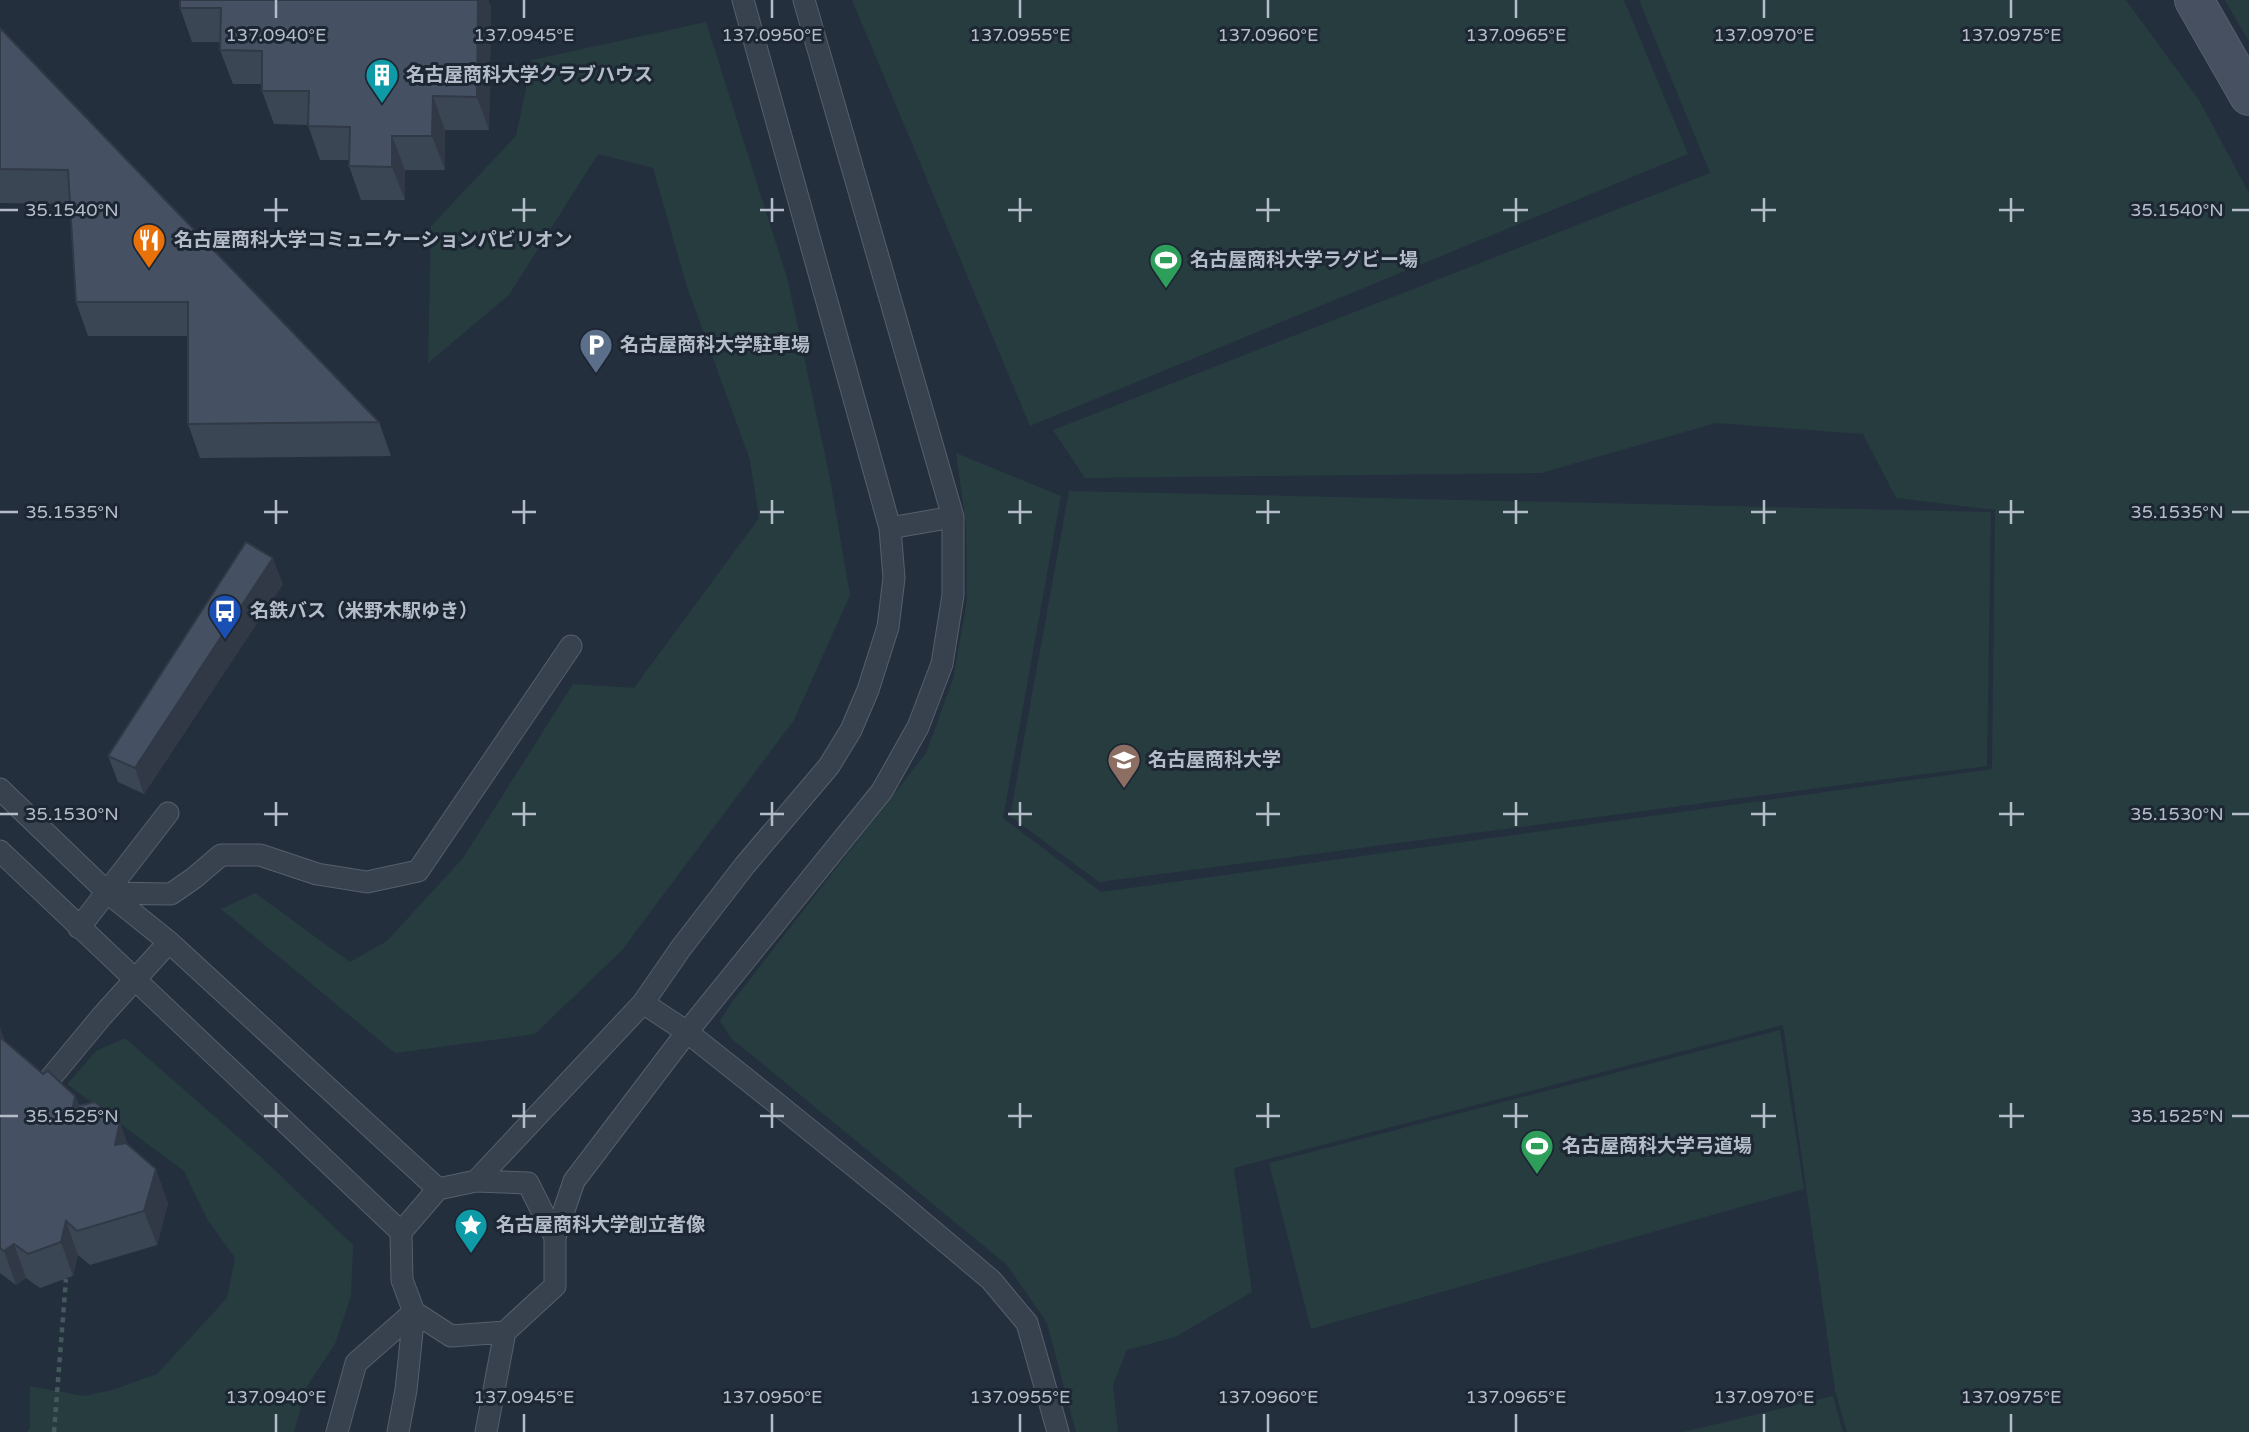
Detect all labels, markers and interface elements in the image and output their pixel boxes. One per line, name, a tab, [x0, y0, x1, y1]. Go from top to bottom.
text: 137.0940°E	[225, 24, 327, 46]
text: 137.0945°E	[474, 24, 574, 46]
text: 137.0950°E	[721, 24, 823, 46]
text: 137.0955°E	[970, 24, 1070, 46]
text: 137.0960°E	[1217, 24, 1319, 46]
text: 137.0965°E	[1466, 24, 1566, 46]
text: 137.0970°E	[1713, 24, 1815, 46]
text: 137.0975°E	[1961, 24, 2061, 46]
building icon: 名古屋商科大学クラブハウス	[363, 56, 401, 105]
place label: 名古屋商科大学クラブハウス	[406, 64, 653, 86]
text: 35.1540°N	[25, 199, 119, 221]
text: 35.1540°N	[2130, 199, 2224, 221]
restaurant icon: 名古屋商科大学コミュニケーションパビリオン	[130, 221, 168, 270]
place label: 名古屋商科大学コミュニケーションパビリオン	[174, 229, 573, 251]
sports icon: 名古屋商科大学ラグビー場	[1147, 241, 1185, 290]
place label: 名古屋商科大学ラグビー場	[1190, 249, 1418, 271]
parking icon: 名古屋商科大学駐車場	[577, 326, 615, 375]
place label: 名古屋商科大学駐車場	[620, 334, 810, 356]
text: 35.1535°N	[25, 501, 119, 523]
text: 35.1535°N	[2130, 501, 2224, 523]
bus stop icon: 名鉄バス（米野木駅ゆき）	[206, 592, 244, 641]
place label: 名鉄バス（米野木駅ゆき）	[250, 600, 478, 622]
school or university icon: 名古屋商科大学	[1105, 741, 1143, 790]
place label: 名古屋商科大学	[1148, 749, 1281, 771]
text: 35.1530°N	[25, 803, 119, 825]
text: 35.1530°N	[2130, 803, 2224, 825]
text: 35.1525°N	[25, 1105, 119, 1127]
text: 35.1525°N	[2130, 1105, 2224, 1127]
sports icon: 名古屋商科大学弓道場	[1518, 1127, 1556, 1176]
place label: 名古屋商科大学弓道場	[1562, 1135, 1752, 1157]
place icon: 名古屋商科大学創立者像	[452, 1206, 490, 1255]
place label: 名古屋商科大学創立者像	[496, 1214, 705, 1236]
text: 137.0940°E	[225, 1386, 327, 1408]
text: 137.0945°E	[474, 1386, 574, 1408]
text: 137.0950°E	[721, 1386, 823, 1408]
text: 137.0955°E	[970, 1386, 1070, 1408]
text: 137.0960°E	[1217, 1386, 1319, 1408]
text: 137.0965°E	[1466, 1386, 1566, 1408]
text: 137.0970°E	[1713, 1386, 1815, 1408]
text: 137.0975°E	[1961, 1386, 2061, 1408]

